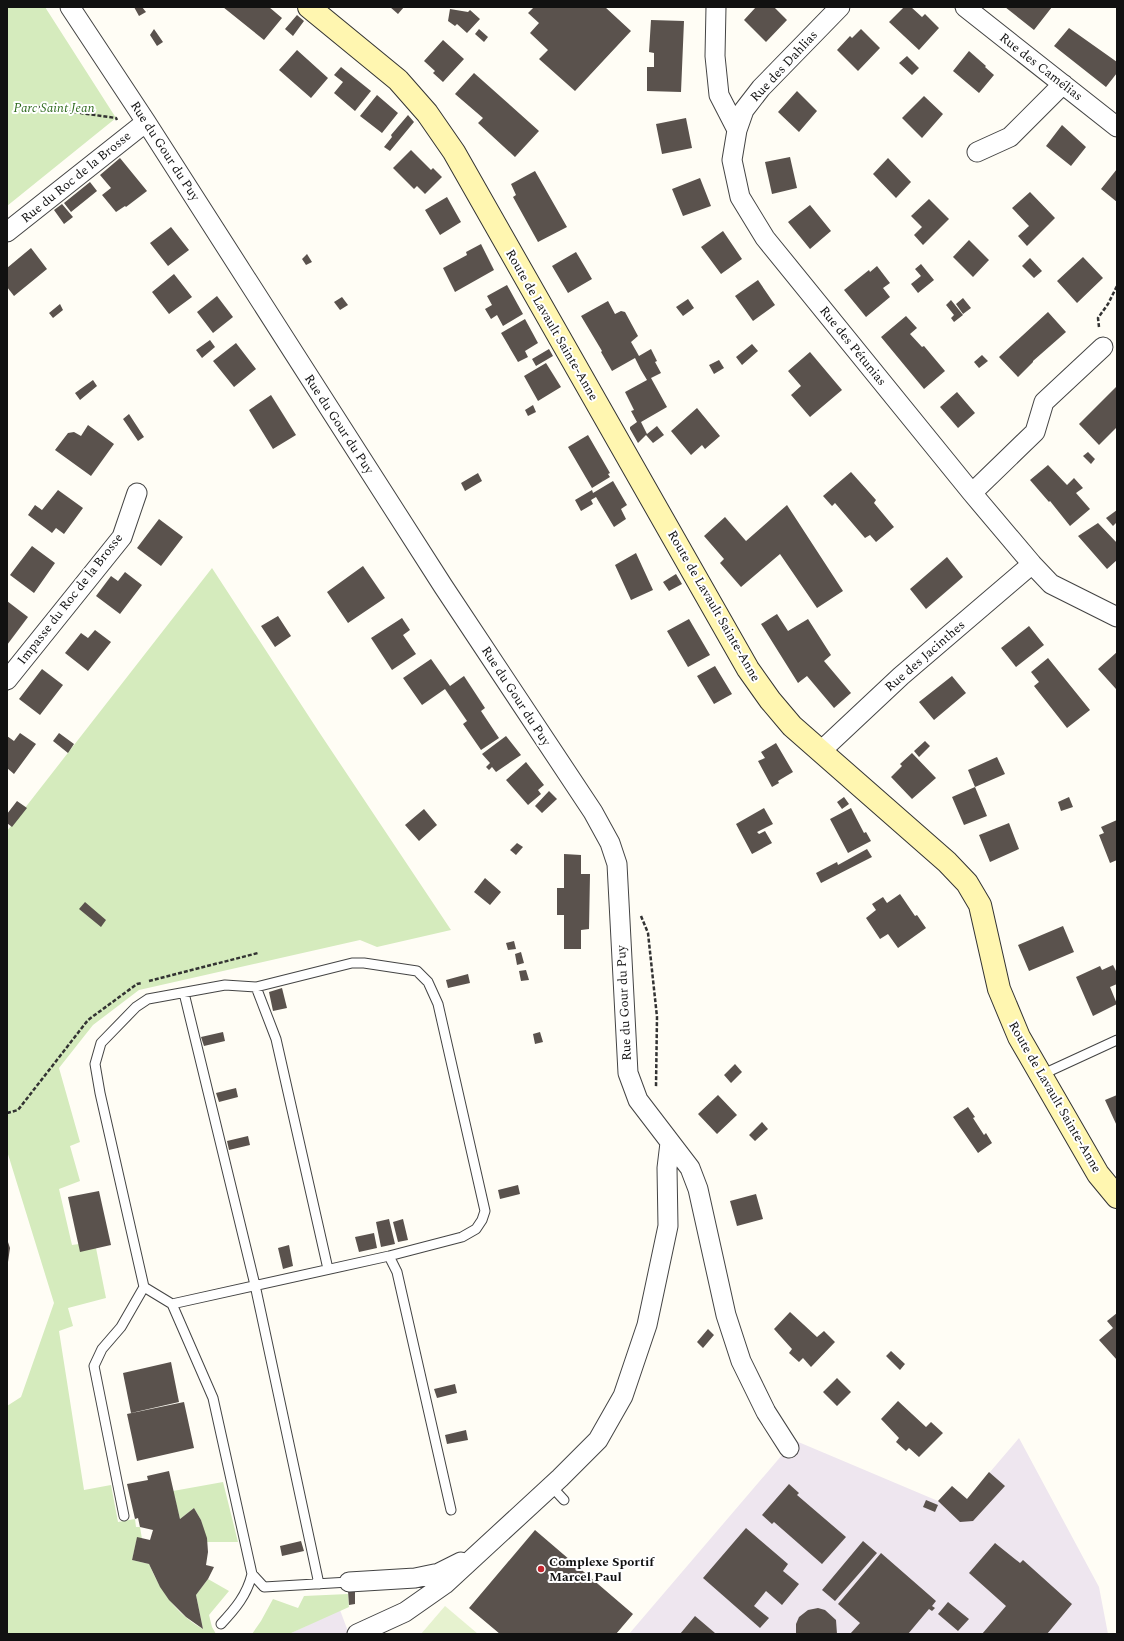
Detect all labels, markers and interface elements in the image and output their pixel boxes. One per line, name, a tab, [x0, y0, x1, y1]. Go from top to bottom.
street label: Rue des Dahlias	[745, 26, 823, 106]
street label: Rue des Camélias	[995, 28, 1087, 106]
street label: Rue du Gour du Puy	[125, 97, 205, 206]
park label: Parc Saint Jean	[13, 98, 95, 118]
street label: Rue du Roc de la Brosse	[17, 126, 135, 228]
street label: Route de Lavault Sainte-Anne	[500, 246, 604, 404]
street label: Rue des Pétunias	[815, 302, 891, 390]
street label: Rue du Gour du Puy	[299, 370, 379, 479]
street label: Route de Lavault Sainte-Anne	[662, 527, 766, 685]
street label: Impasse du Roc de la Brosse	[12, 529, 128, 669]
street label: Rue des Jacinthes	[880, 615, 970, 697]
street label: Rue du Gour du Puy	[476, 642, 556, 751]
street label: Rue du Gour du Puy	[611, 944, 637, 1061]
street label: Route de Lavault Sainte-Anne	[1003, 1018, 1107, 1176]
place label: Complexe Sportif Marcel Paul	[549, 1552, 655, 1587]
marker: Complexe Sportif Marcel Paul	[536, 1564, 546, 1574]

